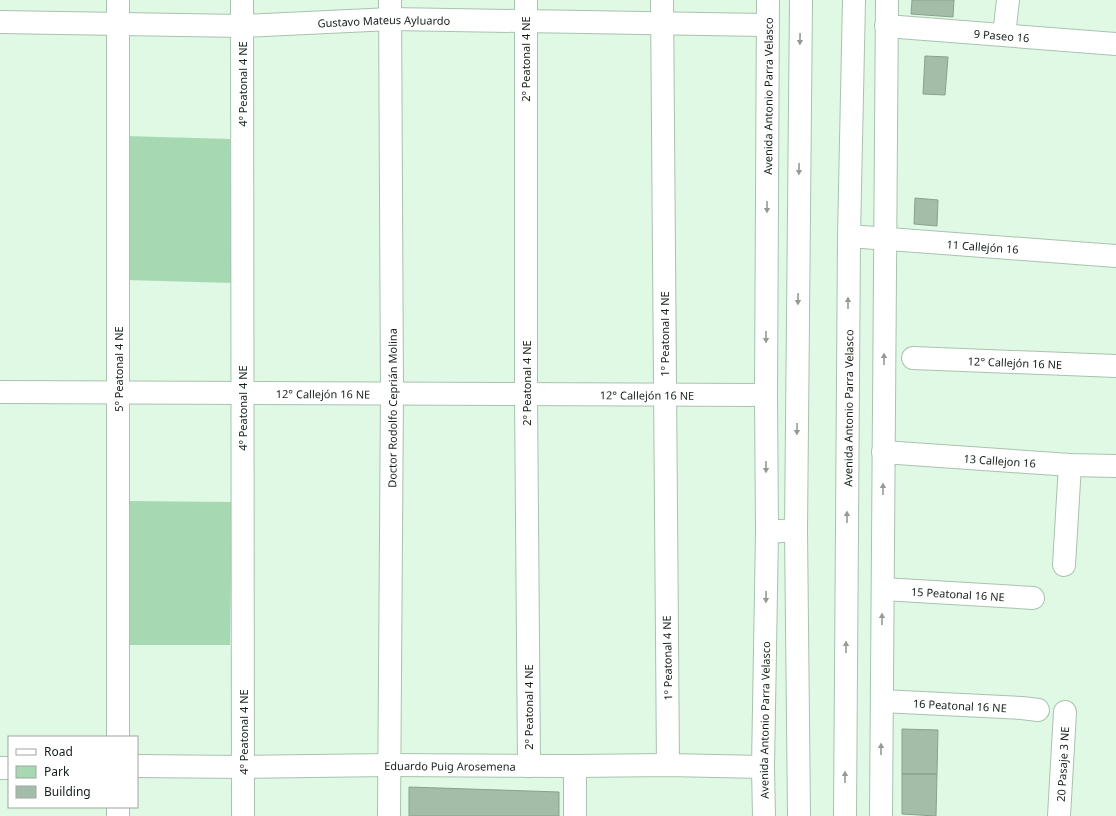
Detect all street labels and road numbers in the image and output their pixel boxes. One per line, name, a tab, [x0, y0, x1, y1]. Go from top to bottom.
street label: Gustavo Mateus Ayluardo	[317, 11, 451, 30]
street label: 2º Peatonal 4 NE	[518, 16, 533, 102]
street label: Avenida Antonio Parra Velasco	[760, 17, 775, 175]
street label: 9 Paseo 16	[973, 25, 1030, 45]
street label: 4º Peatonal 4 NE	[235, 41, 250, 127]
street label: 11 Callejón 16	[946, 236, 1019, 256]
street label: 1º Peatonal 4 NE	[657, 291, 672, 377]
street label: 5º Peatonal 4 NE	[111, 326, 126, 412]
street label: Doctor Rodolfo Ceprián Molina	[384, 328, 400, 488]
street label: Avenida Antonio Parra Velasco	[840, 329, 856, 487]
street label: 2º Peatonal 4 NE	[519, 340, 534, 426]
street label: 12° Callejón 16 NE	[967, 353, 1062, 371]
street label: 4º Peatonal 4 NE	[235, 365, 250, 451]
street label: 12° Callejón 16 NE	[276, 386, 370, 401]
street label: 12° Callejón 16 NE	[600, 387, 694, 402]
street label: 13 Callejon 16	[963, 450, 1036, 470]
street label: 15 Peatonal 16 NE	[911, 583, 1005, 604]
street label: 1º Peatonal 4 NE	[659, 615, 675, 701]
street label: Avenida Antonio Parra Velasco	[755, 641, 773, 799]
street label: 2º Peatonal 4 NE	[521, 664, 536, 750]
street label: 4º Peatonal 4 NE	[236, 689, 251, 775]
street label: 16 Peatonal 16 NE	[913, 695, 1007, 715]
street label: 20 Pasaje 3 NE	[1052, 726, 1072, 802]
street label: Eduardo Puig Arosemena	[384, 757, 516, 773]

